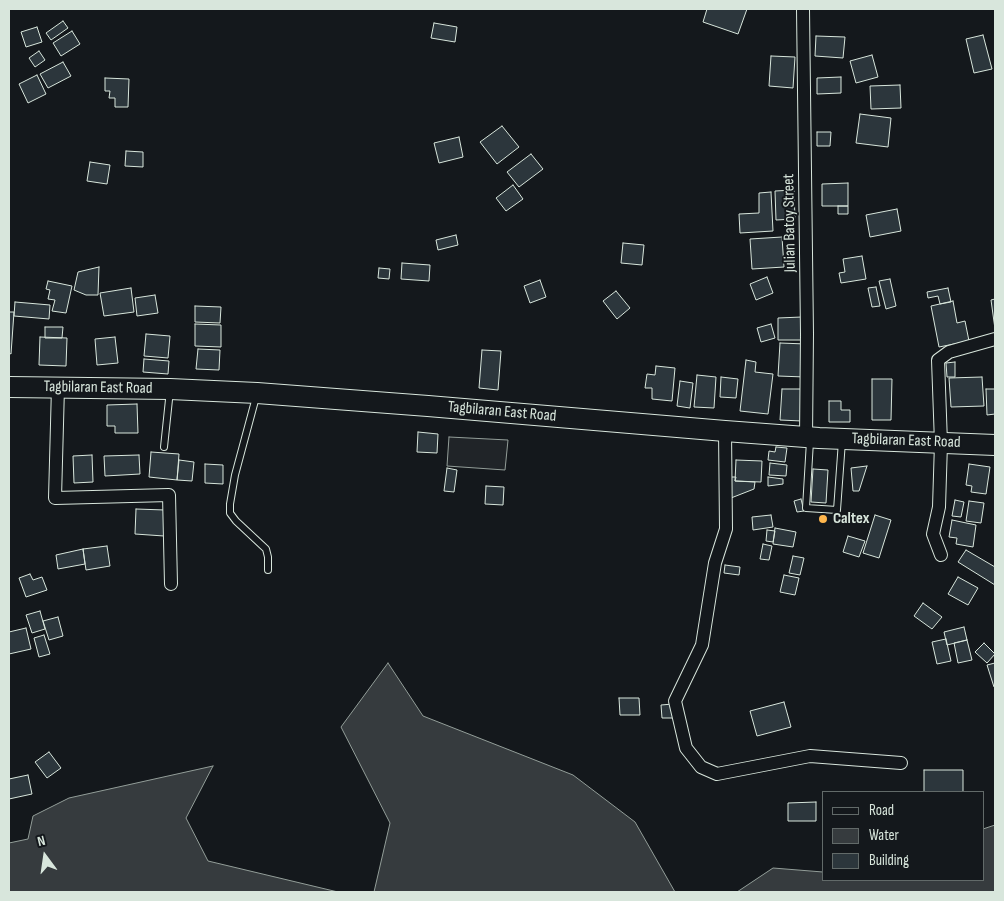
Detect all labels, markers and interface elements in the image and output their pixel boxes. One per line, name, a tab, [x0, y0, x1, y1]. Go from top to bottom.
street label: Julian Batoy Street	[780, 173, 800, 273]
street label: Tagbilaran East Road	[43, 377, 153, 399]
street label: Tagbilaran East Road	[447, 398, 557, 426]
street label: Tagbilaran East Road	[851, 430, 961, 452]
place label: Caltex	[833, 509, 869, 529]
marker: Caltex	[817, 513, 829, 525]
legend	[822, 791, 984, 881]
text: Road	[869, 801, 894, 820]
text: Water	[869, 826, 899, 845]
north arrow	[20, 831, 70, 881]
text: N	[36, 832, 47, 850]
text: Building	[869, 851, 909, 870]

